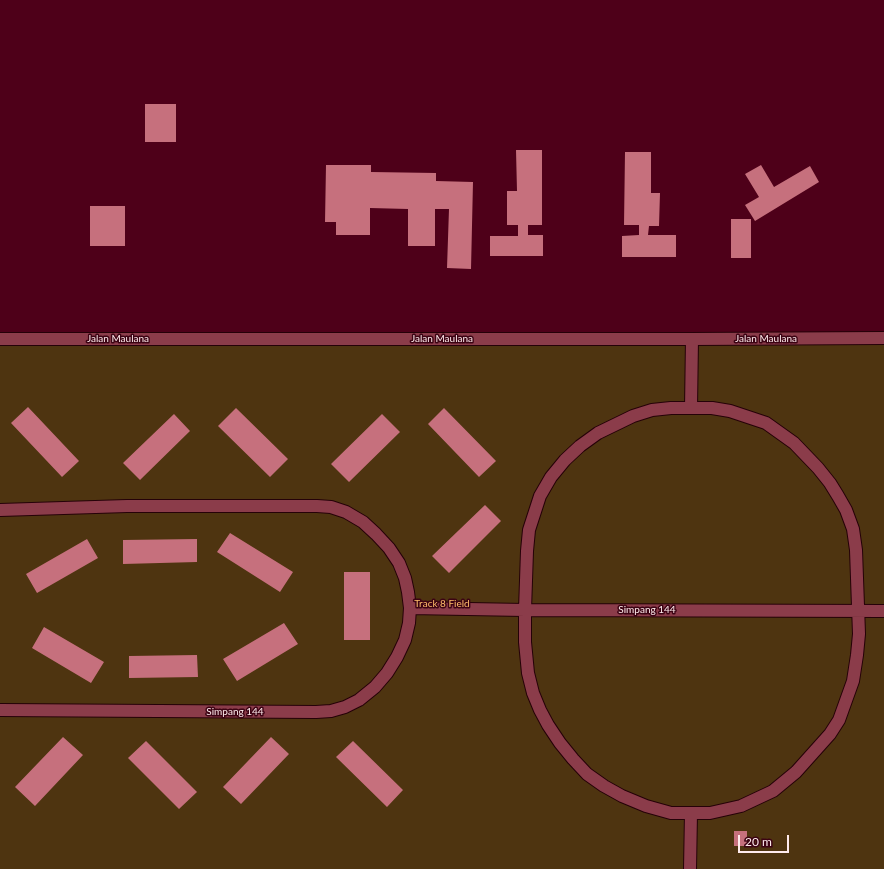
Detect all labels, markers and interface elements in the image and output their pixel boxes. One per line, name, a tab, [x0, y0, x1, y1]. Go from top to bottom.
street label: Jalan Maulana	[87, 333, 149, 345]
street label: Jalan Maulana	[411, 333, 473, 345]
street label: Jalan Maulana	[735, 333, 797, 345]
park label: Track 8 Field	[414, 598, 470, 610]
street label: Simpang 144	[618, 604, 676, 616]
street label: Simpang 144	[206, 706, 264, 718]
scale bar	[740, 827, 791, 853]
text: 20 m	[745, 834, 772, 849]

